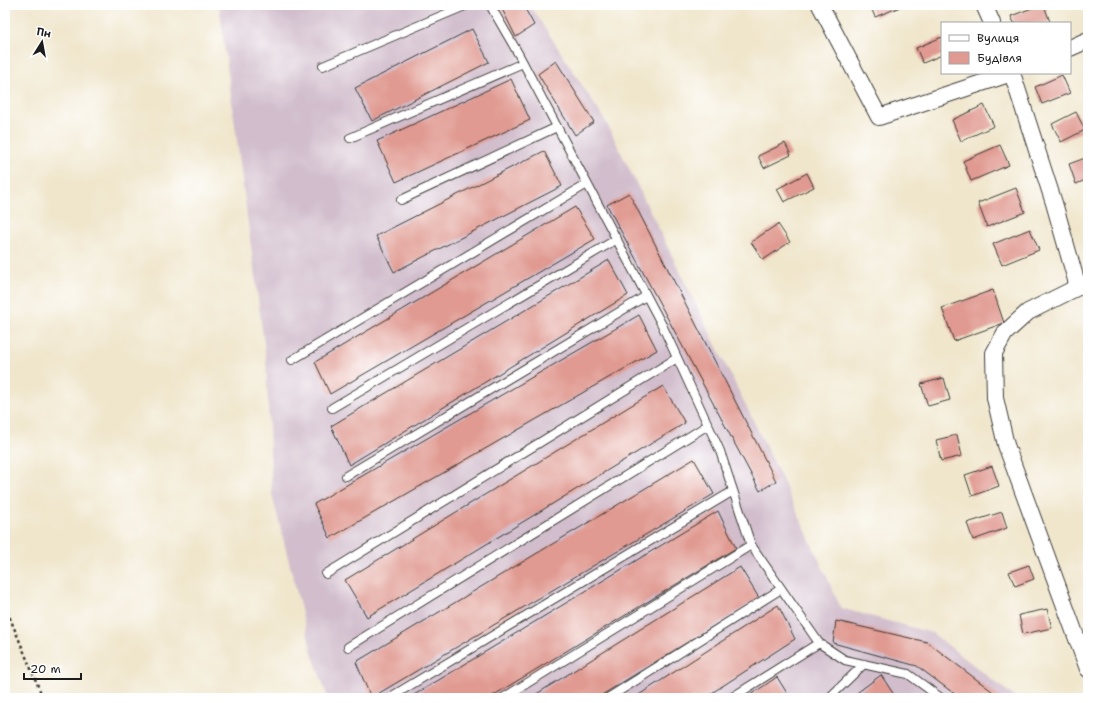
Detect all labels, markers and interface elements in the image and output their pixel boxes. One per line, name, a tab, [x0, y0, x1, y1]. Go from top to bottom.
north arrow	[22, 22, 62, 62]
legend	[941, 22, 1071, 74]
text: Пн	[35, 24, 52, 41]
text: Вулиця	[977, 30, 1019, 46]
text: Будівля	[977, 50, 1022, 66]
scale bar	[24, 655, 81, 681]
text: 20 m	[30, 661, 61, 677]

